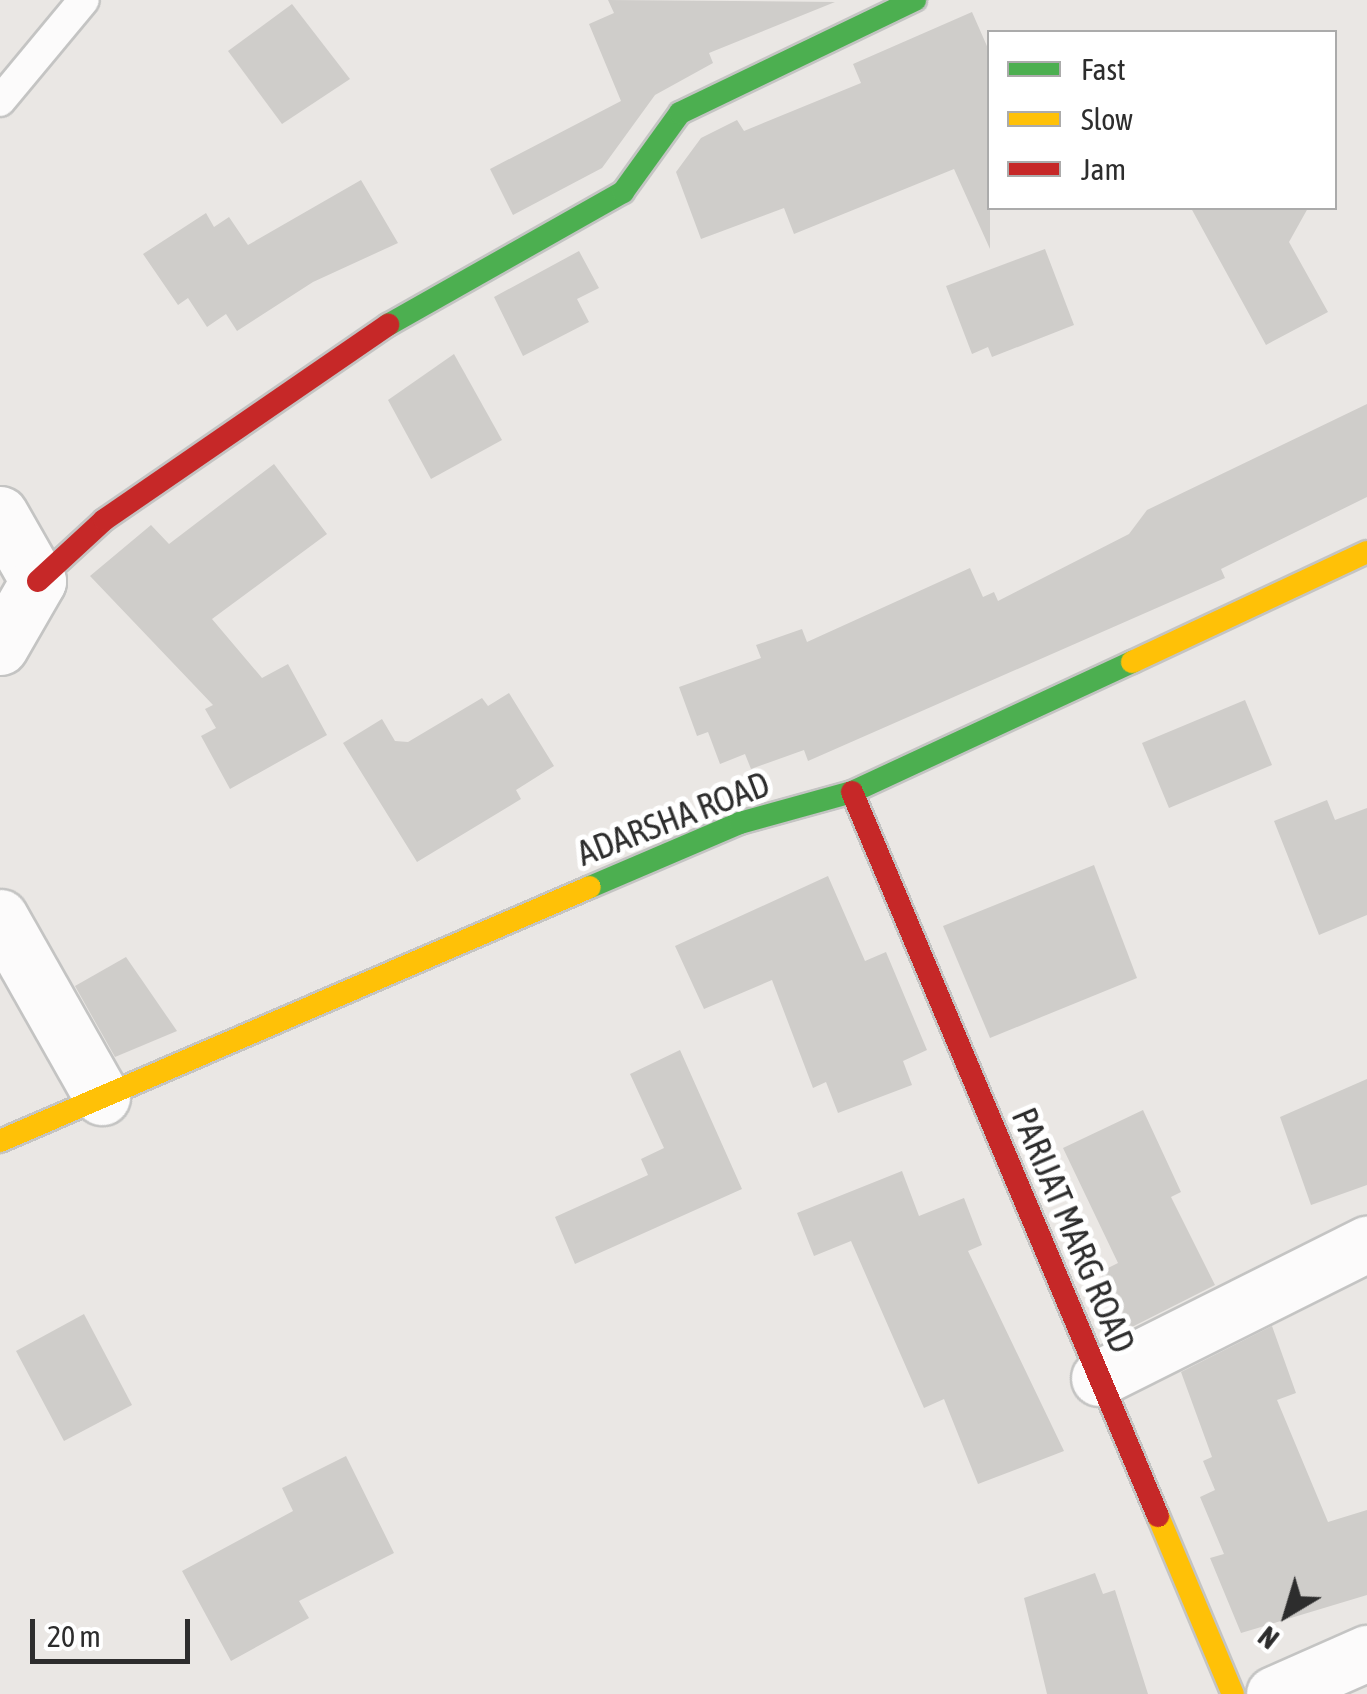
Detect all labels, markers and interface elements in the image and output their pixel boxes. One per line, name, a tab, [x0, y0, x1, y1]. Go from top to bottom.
legend	[987, 30, 1337, 210]
text: Fast	[1081, 52, 1126, 86]
text: Slow	[1081, 102, 1133, 136]
text: Jam	[1081, 152, 1126, 186]
street label: ADARSHA ROAD	[571, 762, 775, 874]
street label: PARIJAT MARG ROAD	[1004, 1101, 1144, 1359]
north arrow	[1237, 1564, 1337, 1664]
scale bar	[35, 1599, 195, 1661]
text: 20 m	[47, 1619, 101, 1653]
text: N	[1252, 1620, 1285, 1655]

